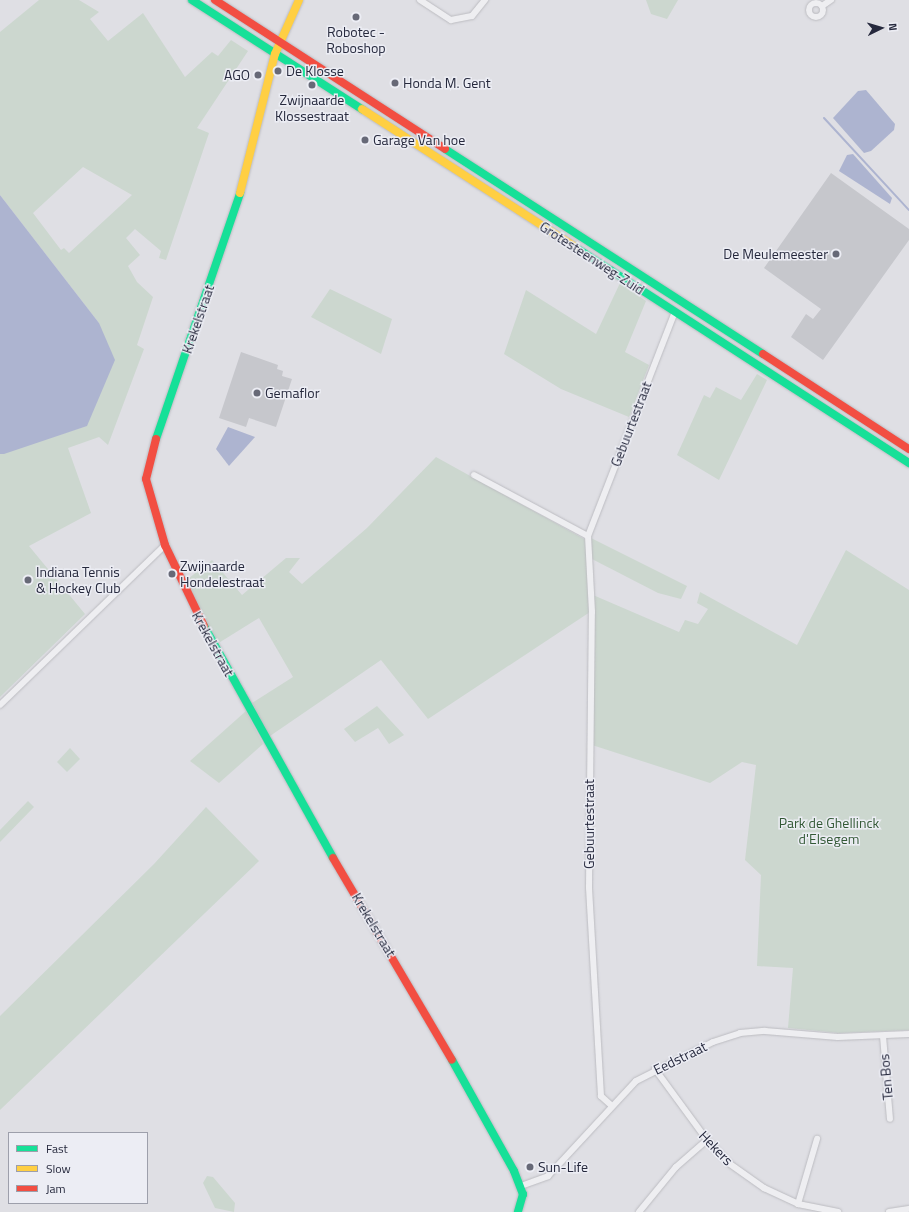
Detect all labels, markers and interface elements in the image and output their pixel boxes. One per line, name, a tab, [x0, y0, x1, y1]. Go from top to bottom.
north arrow	[861, 8, 901, 48]
marker: Robotec - Roboshop	[351, 12, 361, 22]
text: N	[885, 22, 901, 31]
place label: Robotec - Roboshop	[326, 24, 386, 56]
place label: De Klosse	[286, 63, 344, 79]
marker: De Klosse	[273, 66, 283, 76]
place label: AGO	[224, 67, 250, 83]
marker: AGO	[253, 70, 263, 80]
place label: Honda M. Gent	[403, 75, 491, 91]
marker: Honda M. Gent	[390, 78, 400, 88]
marker: Zwijnaarde Klossestraat	[307, 80, 317, 90]
place label: Zwijnaarde Klossestraat	[275, 92, 349, 124]
place label: Garage Van hoe	[373, 132, 465, 148]
marker: Garage Van hoe	[360, 135, 370, 145]
street label: Grotesteenweg-Zuid	[537, 218, 647, 298]
place label: De Meulemeester	[723, 246, 828, 262]
marker: De Meulemeester	[831, 249, 841, 259]
street label: Krekelstraat	[178, 282, 218, 356]
street label: Gebuurtestraat	[607, 379, 655, 469]
place label: Gemaflor	[265, 385, 320, 401]
marker: Gemaflor	[252, 388, 262, 398]
place label: Zwijnaarde Hondelestraat	[180, 558, 264, 590]
place label: Indiana Tennis & Hockey Club	[36, 564, 121, 596]
marker: Zwijnaarde Hondelestraat	[167, 569, 177, 579]
marker: Indiana Tennis & Hockey Club	[23, 575, 33, 585]
street label: Krekelstraat	[188, 609, 238, 679]
street label: Gebuurtestraat	[581, 779, 597, 869]
park label: Park de Ghellinck d'Elsegem	[779, 815, 879, 848]
street label: Krekelstraat	[348, 890, 400, 960]
street label: Eedstraat	[651, 1038, 709, 1078]
street label: Ten Bos	[876, 1053, 896, 1101]
street label: Hekers	[696, 1127, 736, 1169]
legend	[8, 1132, 148, 1204]
text: Fast	[46, 1139, 68, 1158]
text: Slow	[46, 1159, 71, 1178]
place label: Sun-Life	[538, 1159, 588, 1175]
marker: Sun-Life	[525, 1162, 535, 1172]
text: Jam	[46, 1179, 66, 1198]

